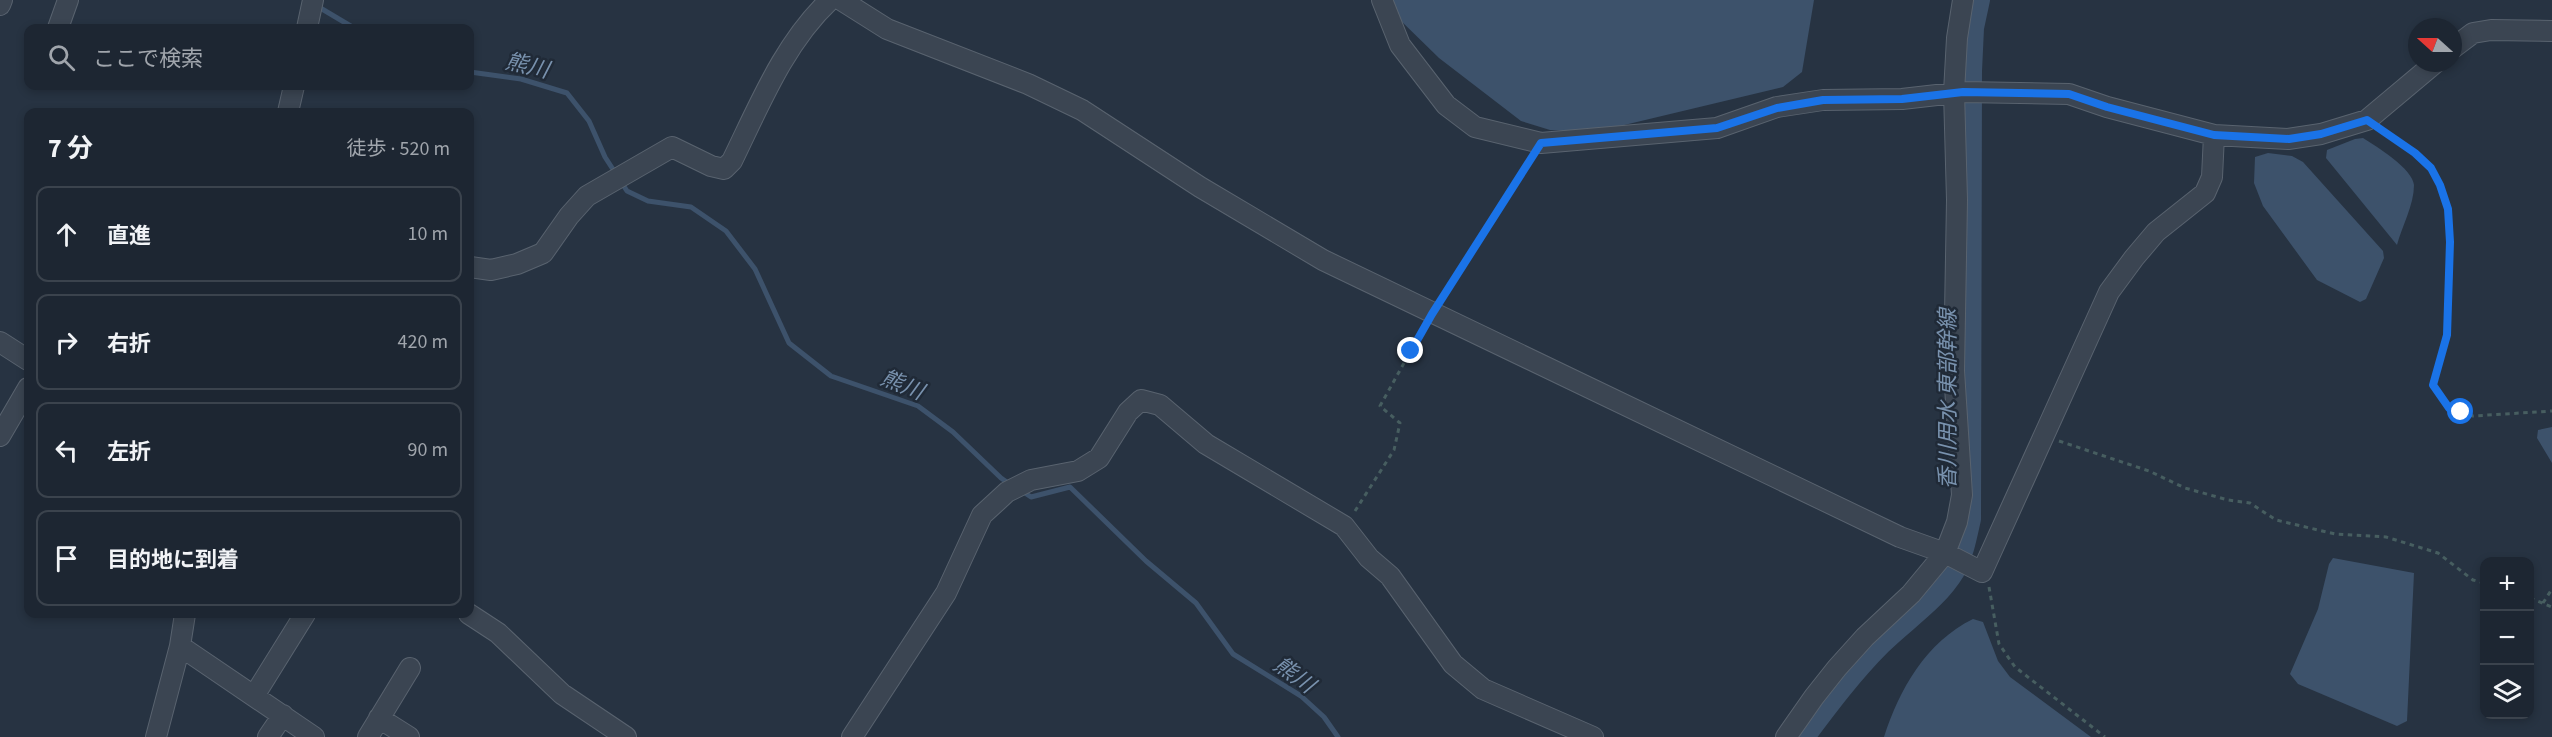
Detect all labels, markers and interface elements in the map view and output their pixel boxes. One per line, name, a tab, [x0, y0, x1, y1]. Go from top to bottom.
north arrow	[2408, 18, 2462, 72]
search box	[24, 24, 474, 90]
icon: search	[45, 41, 78, 74]
text: ここで検索	[93, 43, 203, 75]
water label: 熊川	[502, 45, 554, 87]
text: 7 分	[48, 130, 93, 167]
text: 徒歩 · 520 m	[347, 135, 450, 163]
icon: ahead	[50, 218, 83, 251]
text: 直進	[107, 220, 151, 252]
text: 10 m	[408, 220, 448, 248]
water label: 香川用水 東部幹線	[1932, 306, 1964, 489]
icon: right	[50, 326, 83, 359]
text: 右折	[107, 328, 151, 360]
text: 420 m	[398, 328, 448, 356]
route end	[1397, 337, 1423, 363]
water label: 熊川	[876, 362, 930, 409]
route start	[2447, 398, 2473, 424]
icon: left	[50, 434, 83, 467]
text: 左折	[107, 436, 151, 468]
text: 90 m	[408, 436, 448, 464]
icon: arrive	[50, 542, 83, 575]
text: 目的地に到着	[107, 544, 239, 576]
map controls	[2480, 557, 2534, 719]
button: +	[2480, 557, 2534, 611]
button: −	[2480, 611, 2534, 665]
water label: 熊川	[1267, 649, 1323, 702]
button: layers	[2480, 665, 2534, 719]

